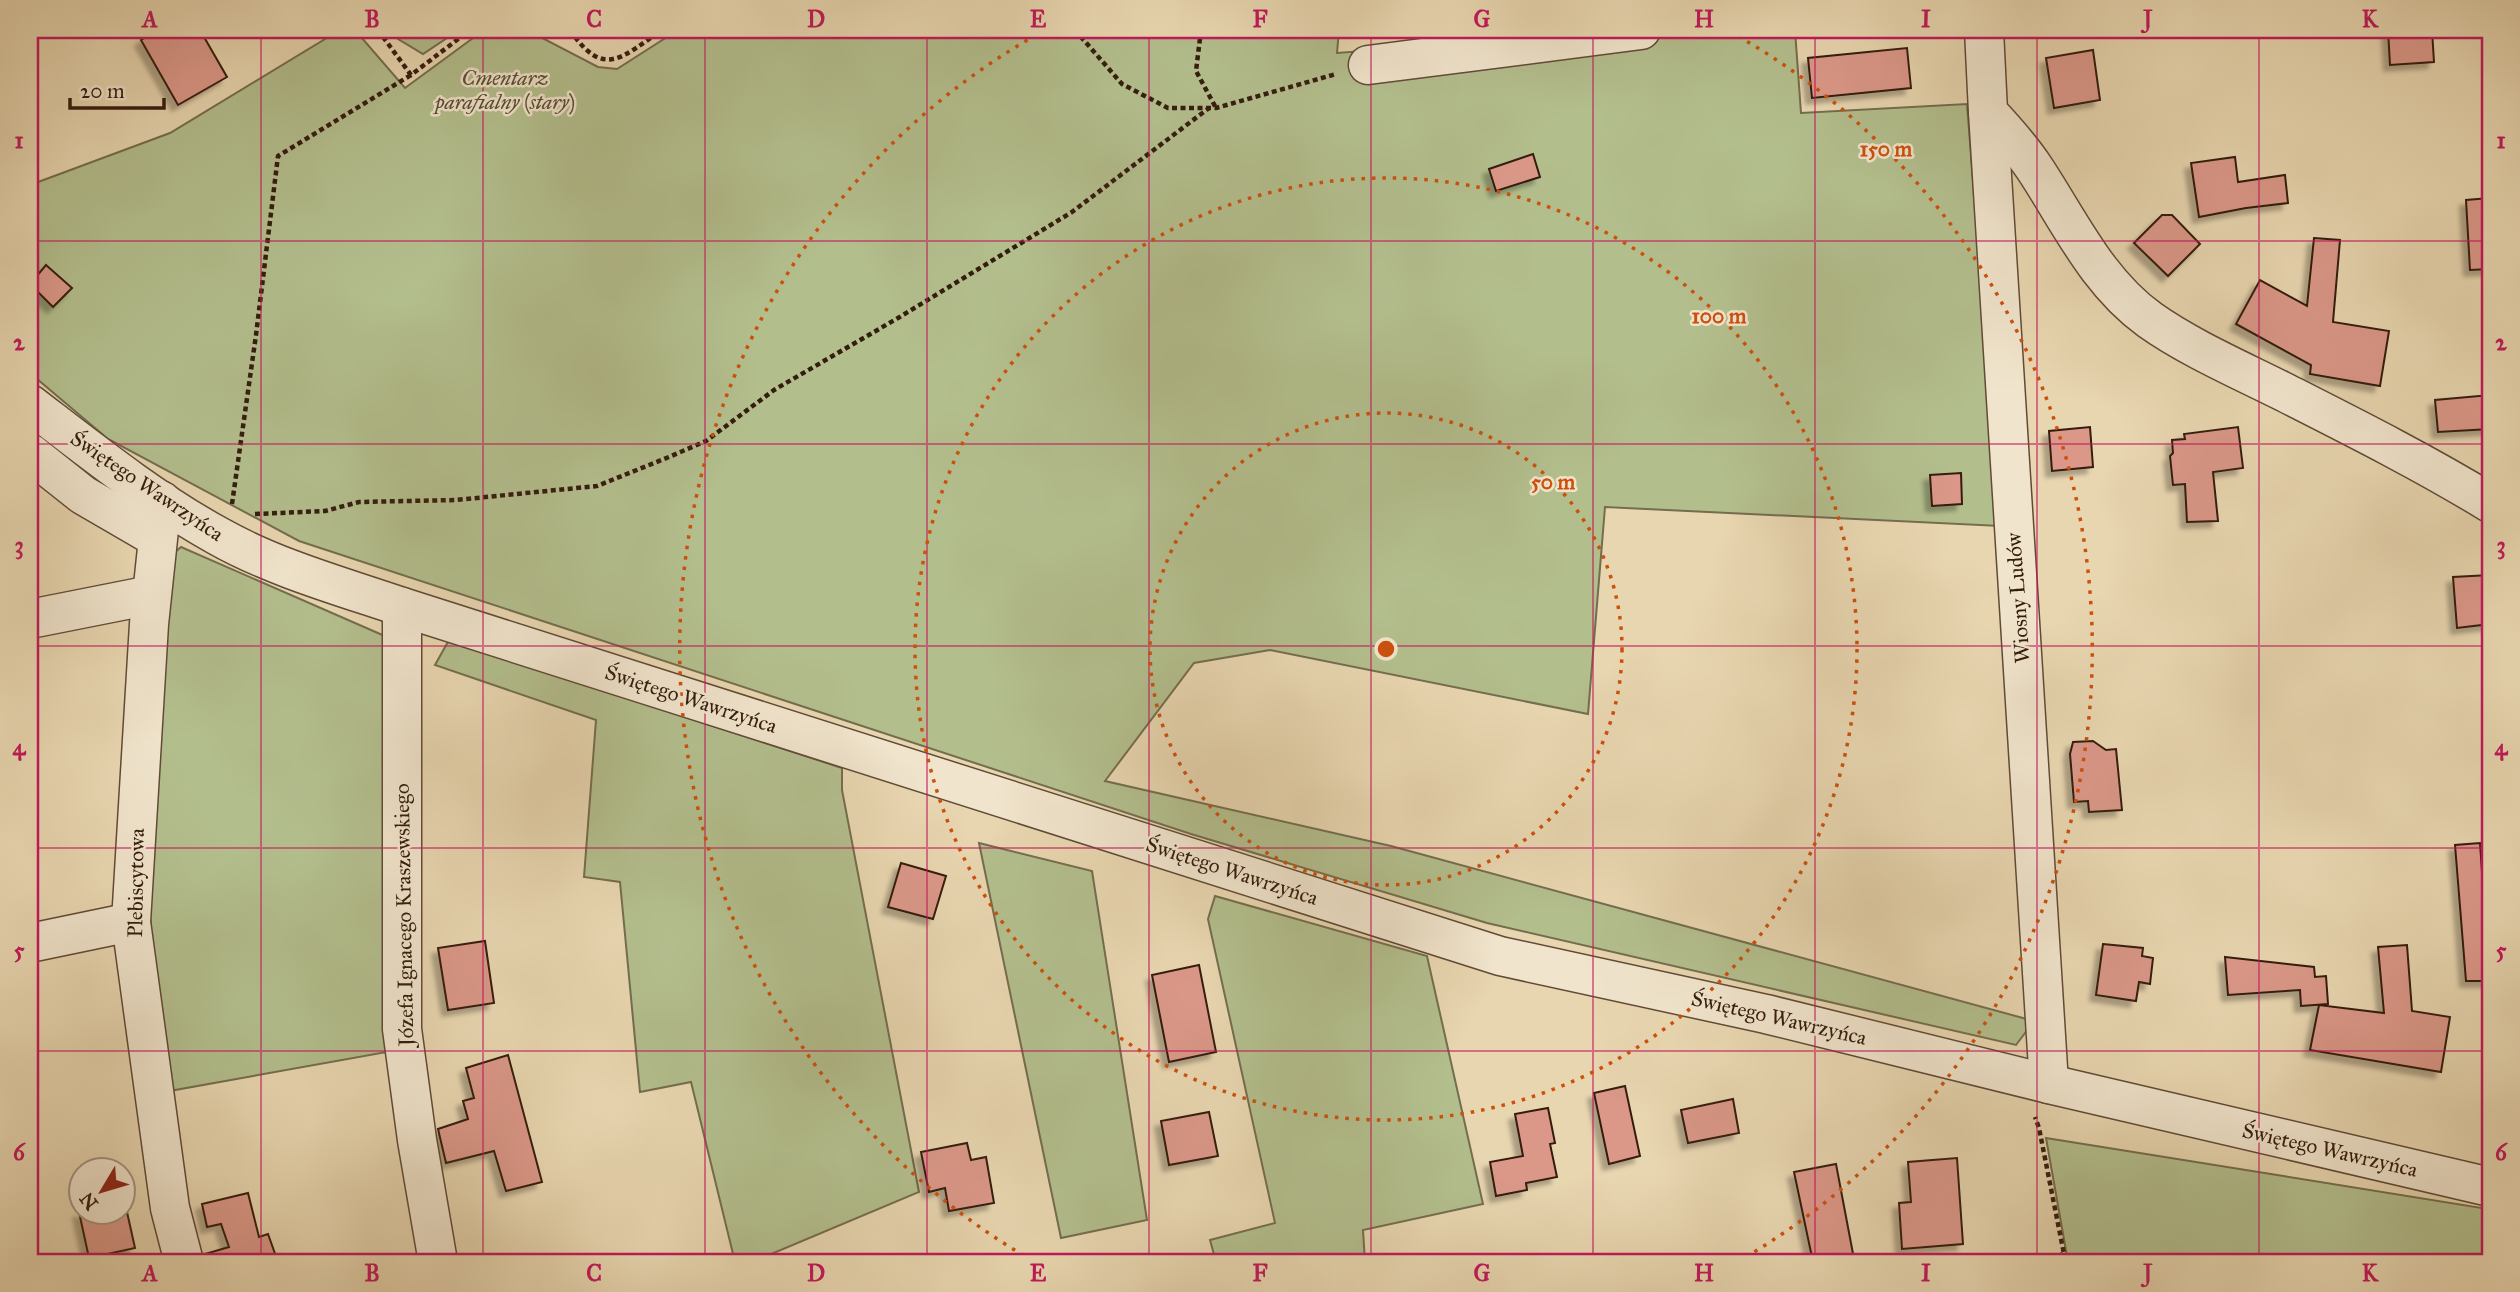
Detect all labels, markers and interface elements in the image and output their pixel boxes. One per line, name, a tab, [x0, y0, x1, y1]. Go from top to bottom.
text: A	[140, 5, 158, 33]
text: B	[364, 5, 380, 33]
text: C	[586, 5, 602, 33]
text: D	[807, 5, 825, 33]
text: E	[1030, 5, 1047, 33]
text: F	[1252, 5, 1268, 33]
text: G	[1474, 5, 1491, 33]
text: H	[1694, 5, 1714, 33]
text: I	[1921, 5, 1931, 33]
text: J	[2140, 5, 2153, 34]
text: K	[2362, 5, 2380, 33]
park label: Cmentarz parafialny (stary)	[432, 65, 575, 115]
scale bar	[70, 66, 164, 110]
text: 20 m	[80, 78, 125, 104]
text: 1	[14, 126, 24, 154]
text: 1	[2496, 126, 2506, 154]
text: 150 m	[1860, 136, 1912, 162]
text: 100 m	[1692, 303, 1747, 329]
text: 2	[13, 328, 25, 356]
text: 2	[2495, 328, 2507, 356]
street label: Świętego Wawrzyńca	[65, 424, 229, 547]
text: 50 m	[1531, 469, 1575, 495]
text: 3	[14, 531, 24, 560]
text: 3	[2496, 531, 2506, 560]
street label: Wiosny Ludów	[2000, 532, 2036, 664]
centre of rings	[1374, 637, 1398, 661]
street label: Świętego Wawrzyńca	[602, 658, 781, 739]
text: 4	[13, 733, 27, 761]
text: 4	[2495, 733, 2509, 761]
street label: Józefa Ignacego Kraszewskiego	[389, 783, 419, 1049]
street label: Plebiscytowa	[122, 828, 150, 938]
street label: Świętego Wawrzyńca	[1143, 830, 1322, 911]
text: 5	[14, 936, 25, 964]
text: 5	[2496, 936, 2507, 964]
street label: Świętego Wawrzyńca	[1689, 984, 1870, 1051]
street label: Świętego Wawrzyńca	[2240, 1116, 2421, 1183]
text: 6	[13, 1138, 26, 1166]
text: 6	[2495, 1138, 2508, 1166]
north arrow	[66, 1156, 136, 1226]
text: N	[75, 1188, 103, 1215]
text: A	[140, 1259, 158, 1287]
text: B	[364, 1259, 380, 1287]
text: C	[586, 1259, 602, 1287]
text: D	[807, 1259, 825, 1287]
text: E	[1030, 1259, 1047, 1287]
text: F	[1252, 1259, 1268, 1287]
text: G	[1474, 1259, 1491, 1287]
text: H	[1694, 1259, 1714, 1287]
text: I	[1921, 1259, 1931, 1287]
text: J	[2140, 1259, 2153, 1288]
text: K	[2362, 1259, 2380, 1287]

